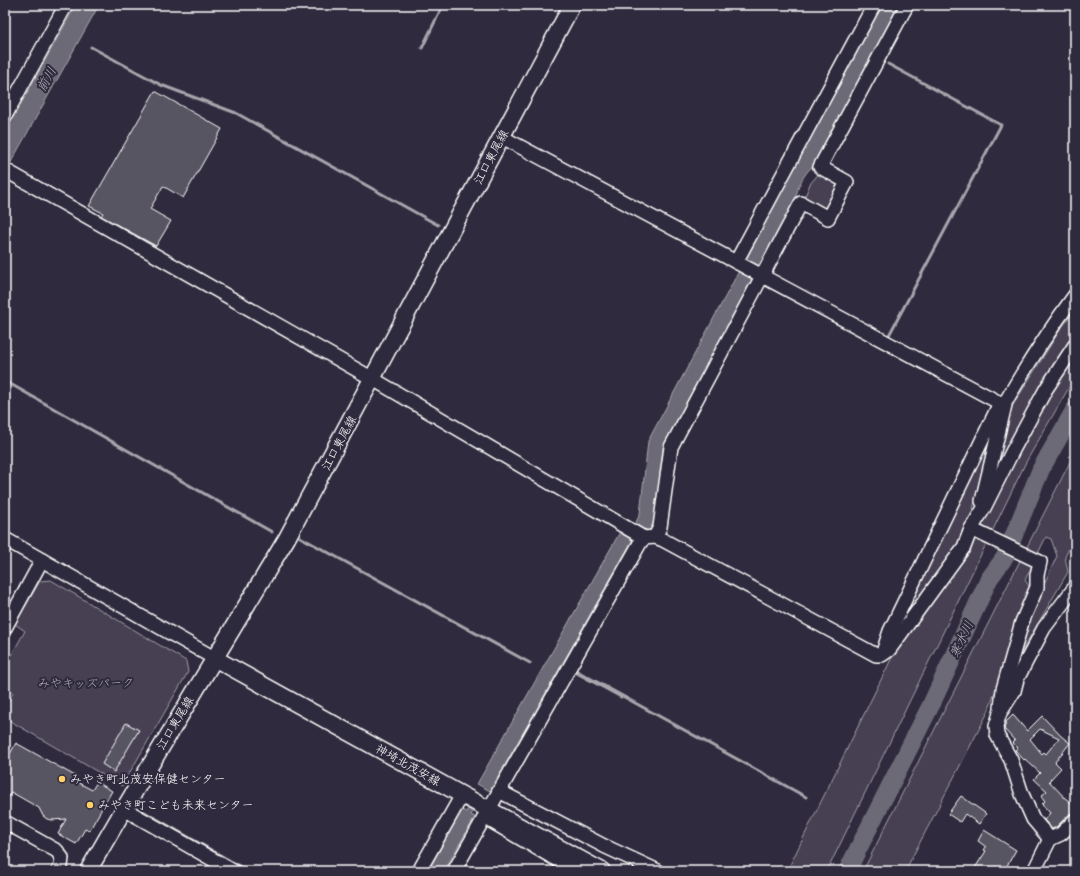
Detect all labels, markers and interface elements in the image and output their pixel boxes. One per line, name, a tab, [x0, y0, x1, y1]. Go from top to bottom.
water label: 前川	[33, 64, 60, 95]
street label: 江口東尾線	[470, 127, 511, 187]
street label: 江口東尾線	[318, 413, 359, 473]
water label: 寒水川	[946, 618, 977, 660]
park label: みやキッズパーク	[38, 675, 134, 690]
street label: 江口東尾線	[153, 693, 196, 752]
street label: 神埼北茂安線	[373, 741, 443, 789]
place label: みやき町北茂安保健センター	[70, 771, 226, 786]
marker: みやき町北茂安保健センター	[57, 774, 67, 784]
place label: みやき町こども未来センター	[98, 797, 254, 812]
marker: みやき町こども未来センター	[85, 800, 95, 810]

